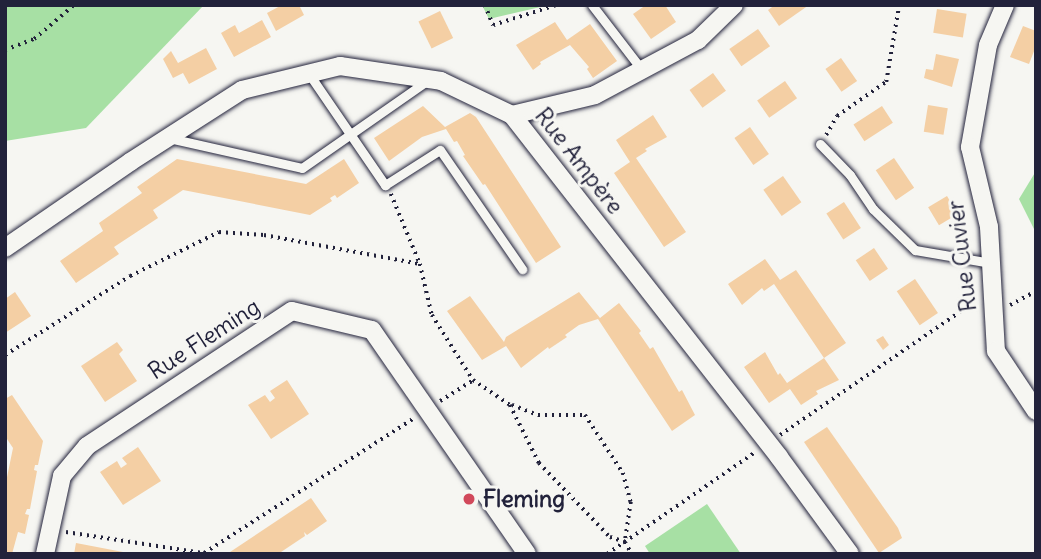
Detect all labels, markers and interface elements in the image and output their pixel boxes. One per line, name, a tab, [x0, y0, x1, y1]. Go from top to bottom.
street label: Rue Ampère	[529, 102, 629, 220]
street label: Rue Cuvier	[941, 199, 983, 313]
street label: Rue Fleming	[143, 293, 265, 385]
place label: Fleming	[483, 485, 565, 513]
marker: Fleming	[461, 491, 477, 507]

